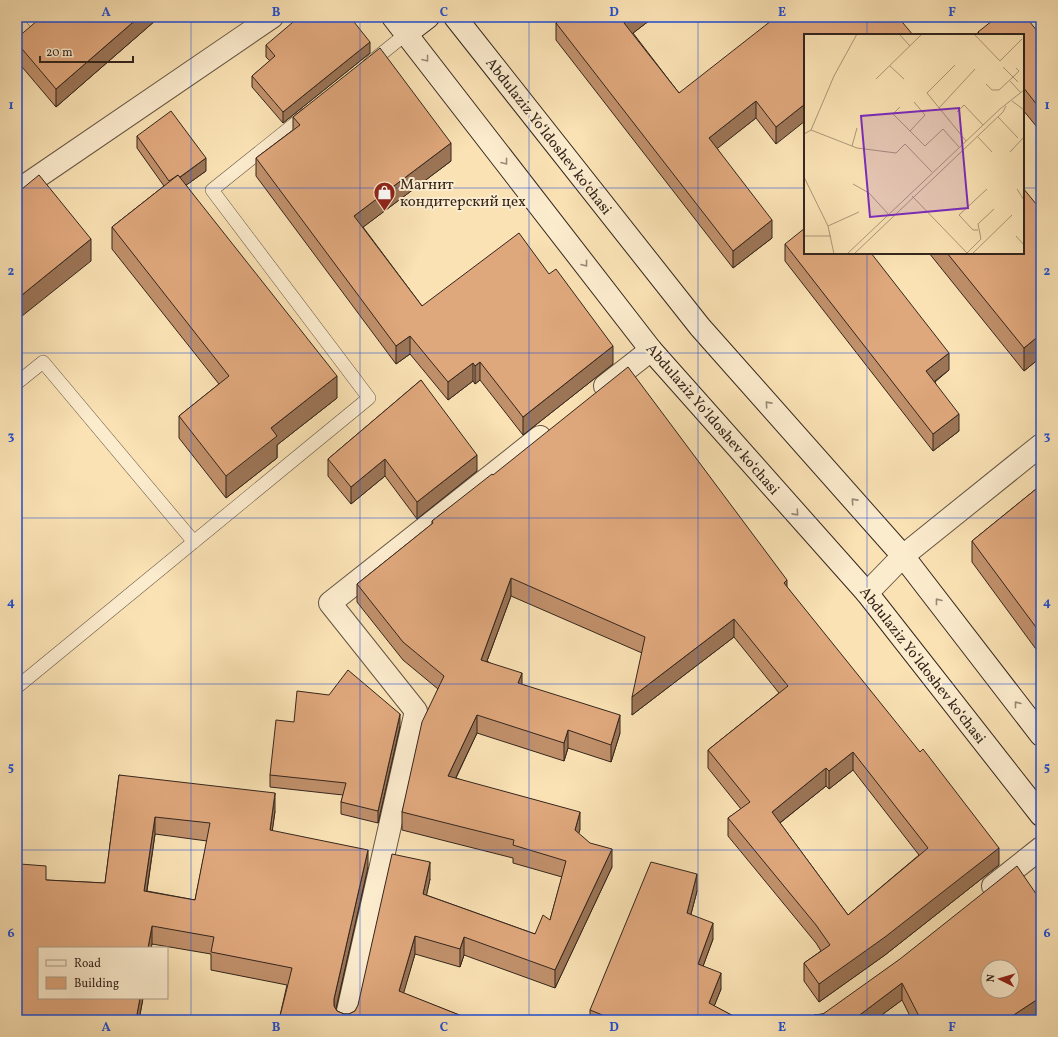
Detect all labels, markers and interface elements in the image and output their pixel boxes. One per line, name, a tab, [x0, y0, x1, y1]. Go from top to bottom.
text: A	[101, 4, 111, 22]
text: B	[272, 4, 281, 22]
text: C	[440, 4, 448, 22]
text: D	[609, 4, 619, 22]
text: E	[778, 4, 786, 22]
text: F	[948, 4, 956, 22]
inset map	[804, 34, 1024, 254]
scale bar	[40, 38, 133, 64]
text: 20 m	[46, 45, 73, 61]
one-way arrow	[421, 54, 428, 61]
street label: Abdulaziz Yoʻldoshev koʻchasi	[480, 54, 616, 220]
text: 1	[8, 97, 14, 115]
text: 1	[1044, 97, 1050, 115]
one-way arrow	[500, 157, 507, 164]
place label: Магнит кондитерский цех	[400, 175, 526, 213]
shop icon: Магнит кондитерский цех	[371, 180, 397, 213]
one-way arrow	[580, 260, 587, 267]
text: 2	[8, 263, 15, 281]
text: 2	[1044, 263, 1051, 281]
street label: Abdulaziz Yoʻldoshev koʻchasi	[640, 340, 784, 500]
one-way arrow	[766, 401, 773, 409]
text: 3	[8, 428, 15, 446]
text: 3	[1044, 428, 1051, 446]
one-way arrow	[852, 498, 859, 506]
one-way arrow	[791, 508, 798, 515]
street label: Abdulaziz Yoʻldoshev koʻchasi	[854, 583, 990, 749]
text: 4	[7, 594, 15, 612]
text: 4	[1043, 594, 1051, 612]
one-way arrow	[935, 598, 942, 605]
one-way arrow	[1015, 701, 1022, 708]
text: 5	[8, 759, 14, 777]
text: 5	[1044, 759, 1050, 777]
text: 6	[7, 925, 15, 943]
text: 6	[1043, 925, 1051, 943]
legend	[38, 947, 168, 999]
text: Road	[74, 956, 101, 972]
north arrow	[980, 959, 1020, 999]
text: N	[984, 974, 999, 983]
text: Building	[74, 976, 119, 992]
text: A	[101, 1019, 111, 1037]
text: B	[272, 1019, 281, 1037]
text: C	[440, 1019, 448, 1037]
text: D	[609, 1019, 619, 1037]
text: E	[778, 1019, 786, 1037]
text: F	[948, 1019, 956, 1037]

